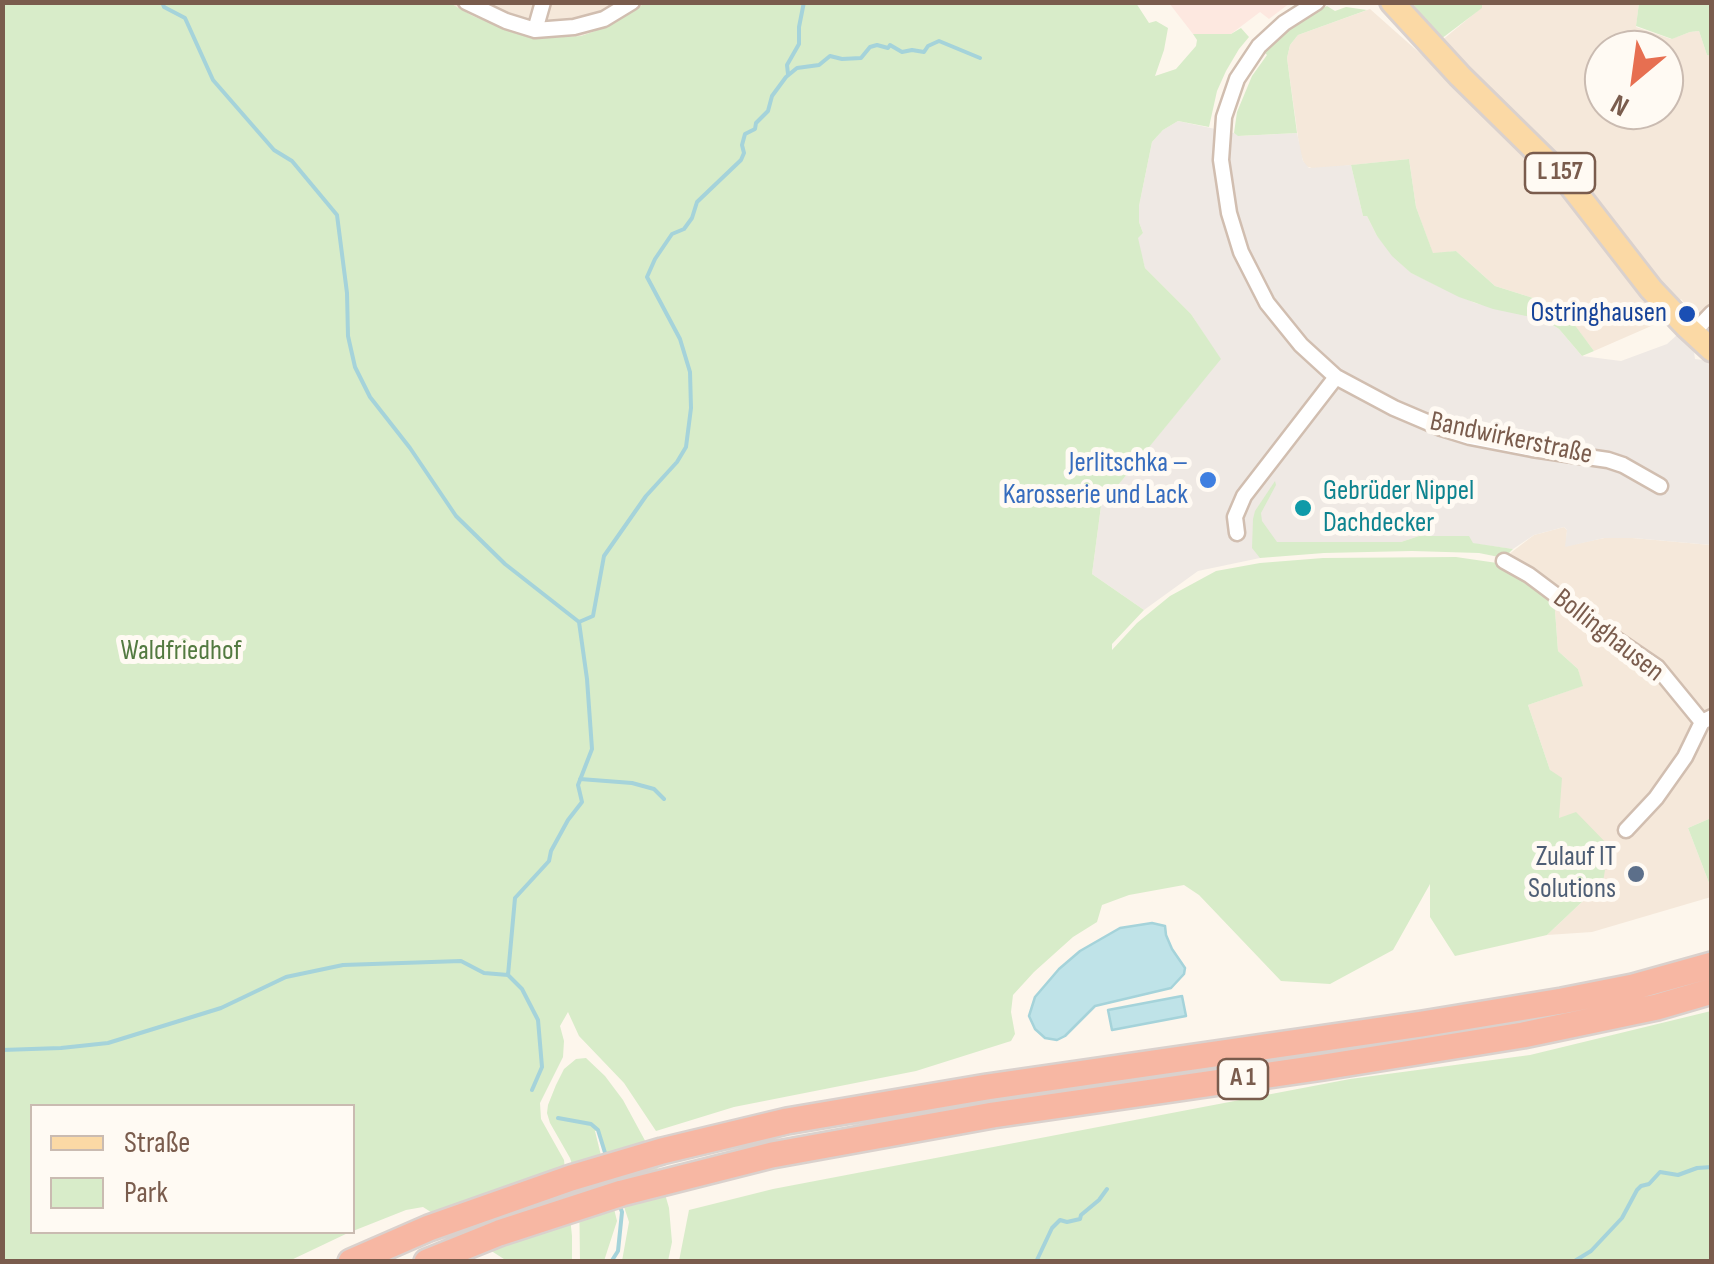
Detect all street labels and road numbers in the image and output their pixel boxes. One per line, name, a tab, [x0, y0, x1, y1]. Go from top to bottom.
road number: L 157	[1525, 153, 1595, 193]
street label: Bandwirkerstraße	[1427, 405, 1595, 473]
street label: Bollinghausen	[1546, 582, 1670, 690]
road number: A 1	[1218, 1059, 1268, 1099]

